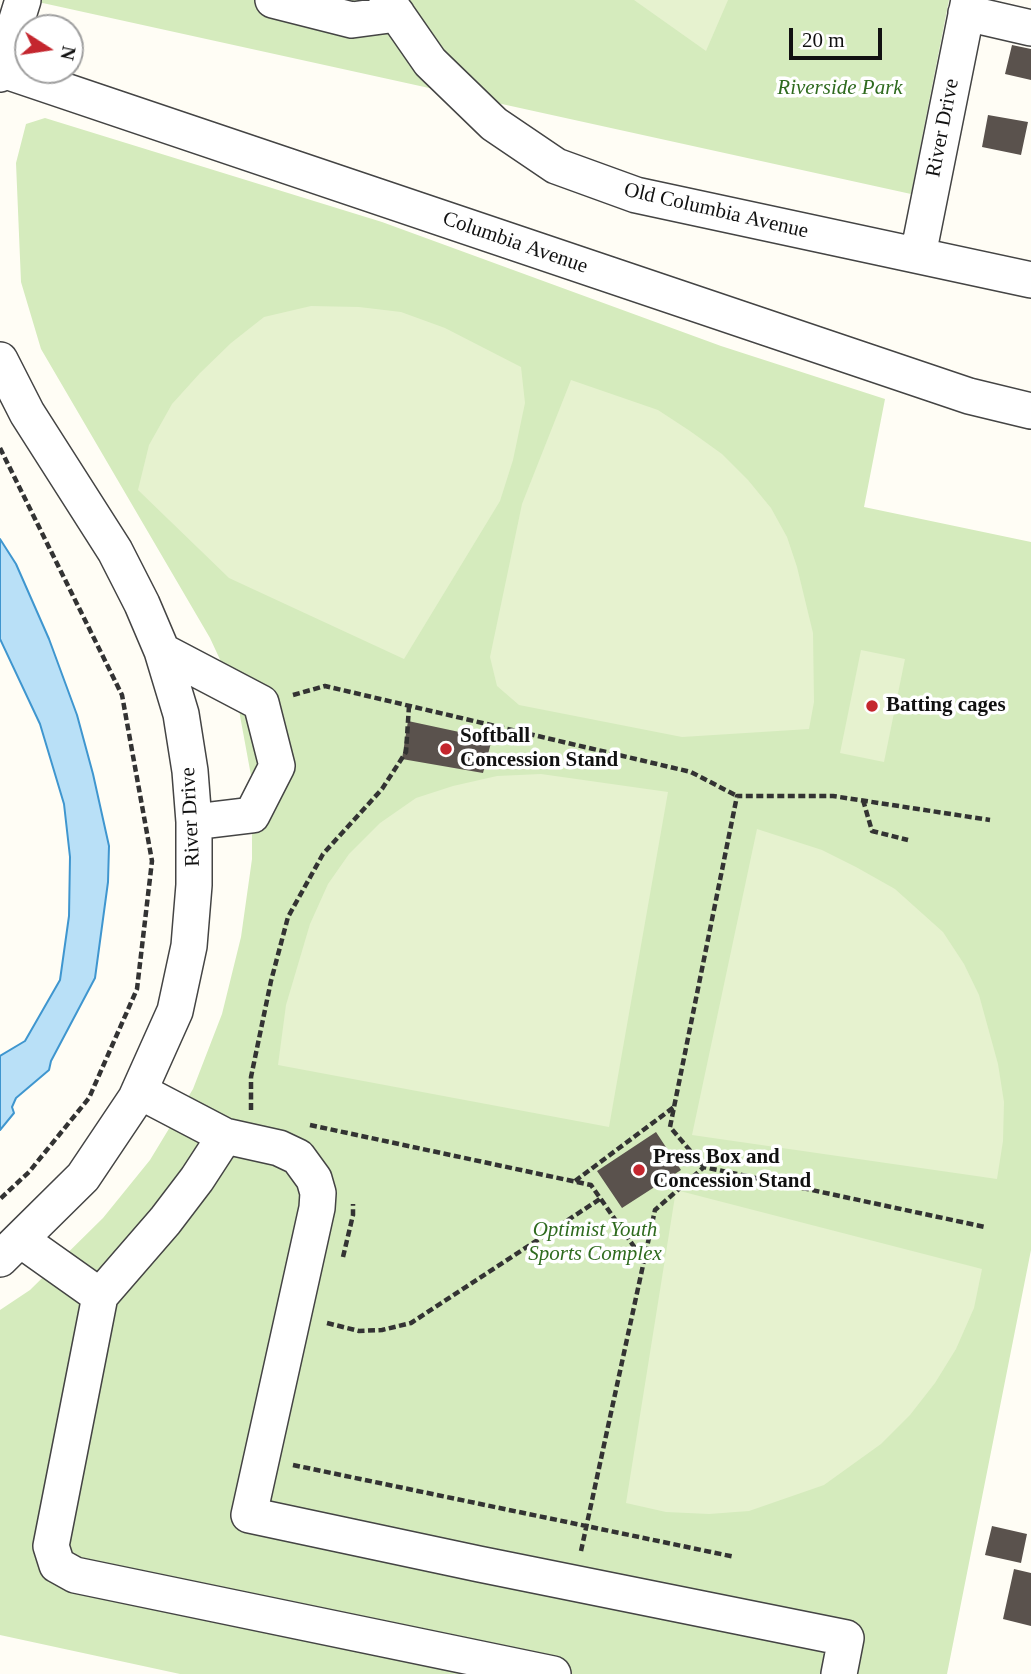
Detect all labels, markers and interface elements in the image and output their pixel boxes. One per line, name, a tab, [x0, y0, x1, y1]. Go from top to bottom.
north arrow	[14, 14, 84, 84]
scale bar	[793, 14, 886, 58]
text: 20 m	[802, 28, 845, 52]
text: N	[56, 44, 80, 62]
park label: Riverside Park	[777, 75, 903, 101]
street label: River Drive	[921, 77, 965, 179]
street label: Old Columbia Avenue	[621, 178, 811, 244]
street label: Columbia Avenue	[439, 206, 591, 280]
place label: Batting cages	[886, 693, 1006, 719]
marker: Batting cages	[864, 698, 880, 714]
place label: Softball Concession Stand	[460, 724, 618, 774]
marker: Softball Concession Stand	[438, 741, 454, 757]
street label: River Drive	[176, 767, 206, 867]
place label: Press Box and Concession Stand	[653, 1145, 811, 1195]
marker: Press Box and Concession Stand	[631, 1162, 647, 1178]
park label: Optimist Youth Sports Complex	[528, 1217, 662, 1267]

